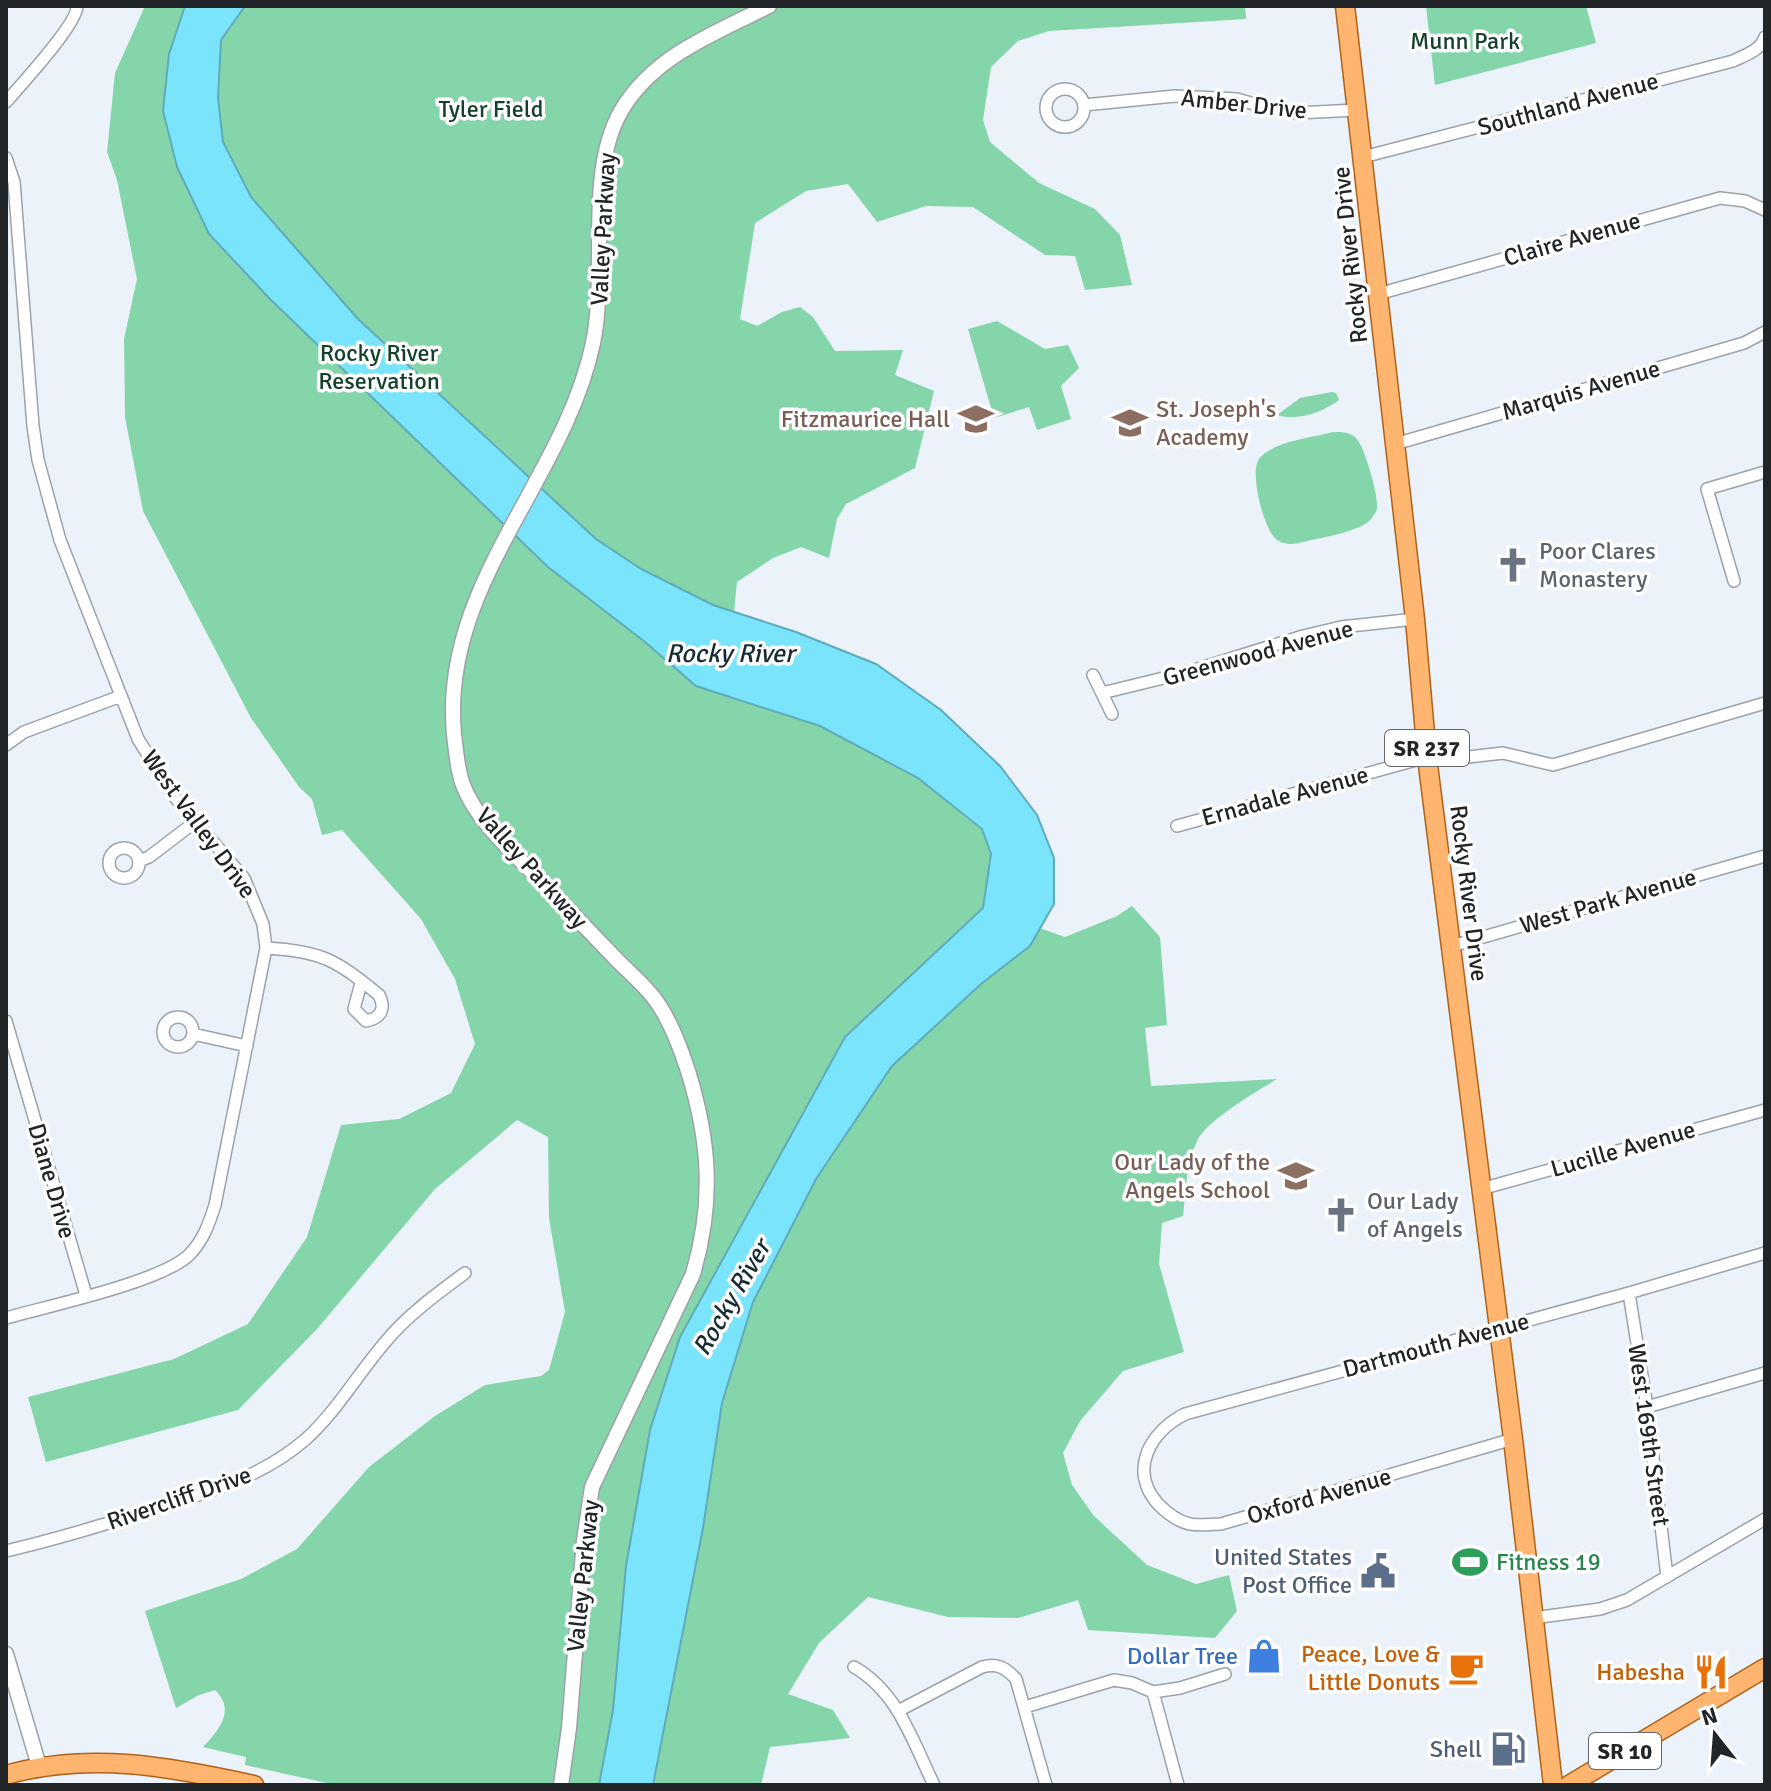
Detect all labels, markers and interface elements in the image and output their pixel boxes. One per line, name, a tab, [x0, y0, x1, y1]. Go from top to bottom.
park label: Munn Park	[1410, 26, 1520, 56]
street label: Southland Avenue	[1474, 65, 1662, 143]
street label: Amber Drive	[1180, 82, 1308, 126]
park label: Tyler Field	[439, 94, 543, 124]
street label: Valley Parkway	[584, 152, 622, 306]
street label: Rocky River Drive	[1326, 165, 1374, 345]
street label: Claire Avenue	[1500, 205, 1644, 273]
park label: Rocky River Reservation	[318, 338, 440, 396]
street label: Marquis Avenue	[1498, 353, 1664, 427]
place label: St. Joseph's Academy	[1156, 394, 1276, 452]
school or university icon: Fitzmaurice Hall	[957, 400, 995, 438]
place label: Fitzmaurice Hall	[781, 404, 950, 434]
school or university icon: St. Joseph's Academy	[1111, 404, 1149, 442]
place label: Poor Clares Monastery	[1539, 536, 1656, 594]
church icon: Poor Clares Monastery	[1494, 546, 1532, 584]
street label: Greenwood Avenue	[1160, 613, 1356, 693]
water label: Rocky River	[666, 638, 798, 670]
road number: SR 237	[1385, 730, 1469, 766]
street label: West Valley Drive	[135, 744, 263, 904]
street label: Ernadale Avenue	[1198, 759, 1372, 833]
street label: Valley Parkway	[470, 801, 594, 935]
street label: Rocky River Drive	[1443, 803, 1495, 983]
street label: West Park Avenue	[1516, 861, 1700, 941]
street label: Lucille Avenue	[1547, 1114, 1699, 1184]
street label: Diane Drive	[21, 1120, 83, 1242]
place label: Our Lady of the Angels School	[1114, 1147, 1270, 1205]
school or university icon: Our Lady of the Angels School	[1277, 1157, 1315, 1195]
place label: Our Lady of Angels	[1367, 1186, 1463, 1244]
church icon: Our Lady of Angels	[1322, 1196, 1360, 1234]
water label: Rocky River	[686, 1231, 780, 1362]
street label: Dartmouth Avenue	[1339, 1306, 1533, 1384]
street label: West 169th Street	[1621, 1342, 1677, 1528]
street label: Rivercliff Drive	[103, 1459, 255, 1537]
street label: Oxford Avenue	[1243, 1461, 1395, 1531]
street label: Valley Parkway	[560, 1498, 606, 1654]
place label: United States Post Office	[1214, 1542, 1352, 1600]
sports icon: Fitness 19	[1451, 1543, 1489, 1581]
place label: Fitness 19	[1496, 1547, 1601, 1577]
public building icon: United States Post Office	[1359, 1552, 1397, 1590]
shop icon: Dollar Tree	[1245, 1637, 1283, 1675]
place label: Peace, Love & Little Donuts	[1301, 1639, 1440, 1697]
place label: Dollar Tree	[1127, 1641, 1238, 1671]
cafe icon: Peace, Love & Little Donuts	[1447, 1649, 1485, 1687]
restaurant icon: Habesha	[1692, 1653, 1730, 1691]
place label: Habesha	[1596, 1657, 1685, 1687]
north arrow	[1675, 1695, 1755, 1775]
text: N	[1698, 1701, 1721, 1732]
fuel station icon: Shell	[1489, 1730, 1527, 1768]
road number: SR 10	[1589, 1733, 1661, 1769]
place label: Shell	[1430, 1734, 1482, 1764]

